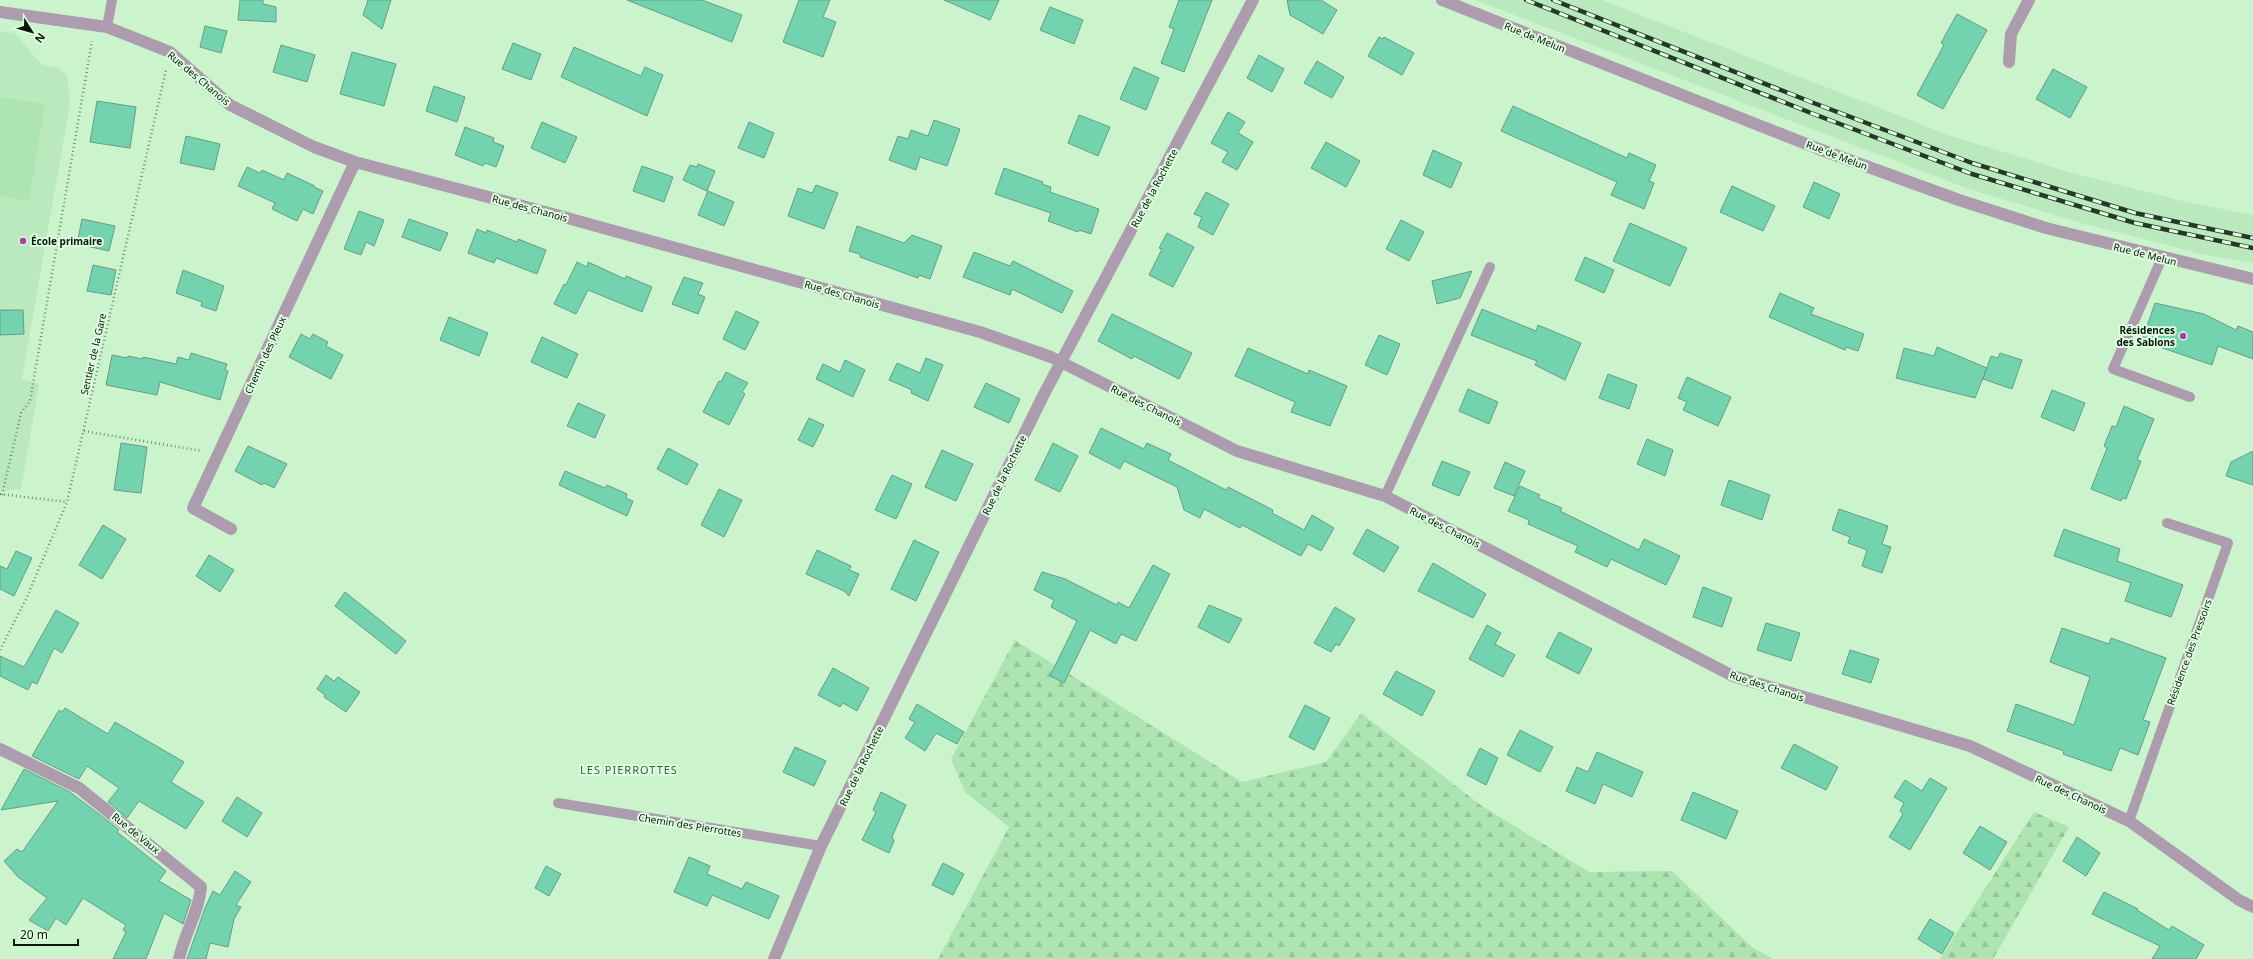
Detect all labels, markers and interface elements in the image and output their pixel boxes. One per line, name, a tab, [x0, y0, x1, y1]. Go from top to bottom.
north arrow	[12, 12, 52, 52]
street label: Rue de Melun	[1502, 18, 1568, 56]
text: N	[32, 30, 49, 46]
street label: Rue des Chanois	[165, 48, 233, 108]
street label: Rue de Melun	[1804, 137, 1870, 173]
street label: Rue de la Rochette	[1127, 146, 1181, 230]
street label: Rue des Chanois	[491, 191, 569, 225]
place label: École primaire	[31, 234, 102, 248]
marker: École primaire	[18, 236, 28, 246]
street label: Rue de Melun	[2112, 239, 2178, 269]
street label: Rue des Chanois	[803, 277, 881, 311]
street label: Sentier de la Gare	[77, 311, 109, 396]
street label: Chemin des Pleux	[241, 313, 289, 396]
place label: Résidences des Sablons	[2117, 323, 2175, 349]
marker: Résidences des Sablons	[2178, 331, 2188, 341]
street label: Rue des Chanois	[1108, 381, 1184, 429]
street label: Rue de la Rochette	[979, 432, 1030, 517]
street label: Rue des Chanois	[1407, 503, 1483, 551]
street label: Résidence des Pressoirs	[2163, 597, 2215, 707]
street label: Rue des Chanois	[1728, 667, 1806, 705]
street label: Rue de la Rochette	[836, 723, 887, 808]
district label: LES PIERROTTES	[580, 762, 678, 777]
street label: Rue des Chanois	[2033, 771, 2109, 817]
street label: Rue de Vaux	[109, 809, 163, 857]
street label: Chemin des Pierrottes	[638, 810, 743, 840]
scale bar	[14, 921, 78, 947]
text: 20 m	[20, 926, 48, 943]

